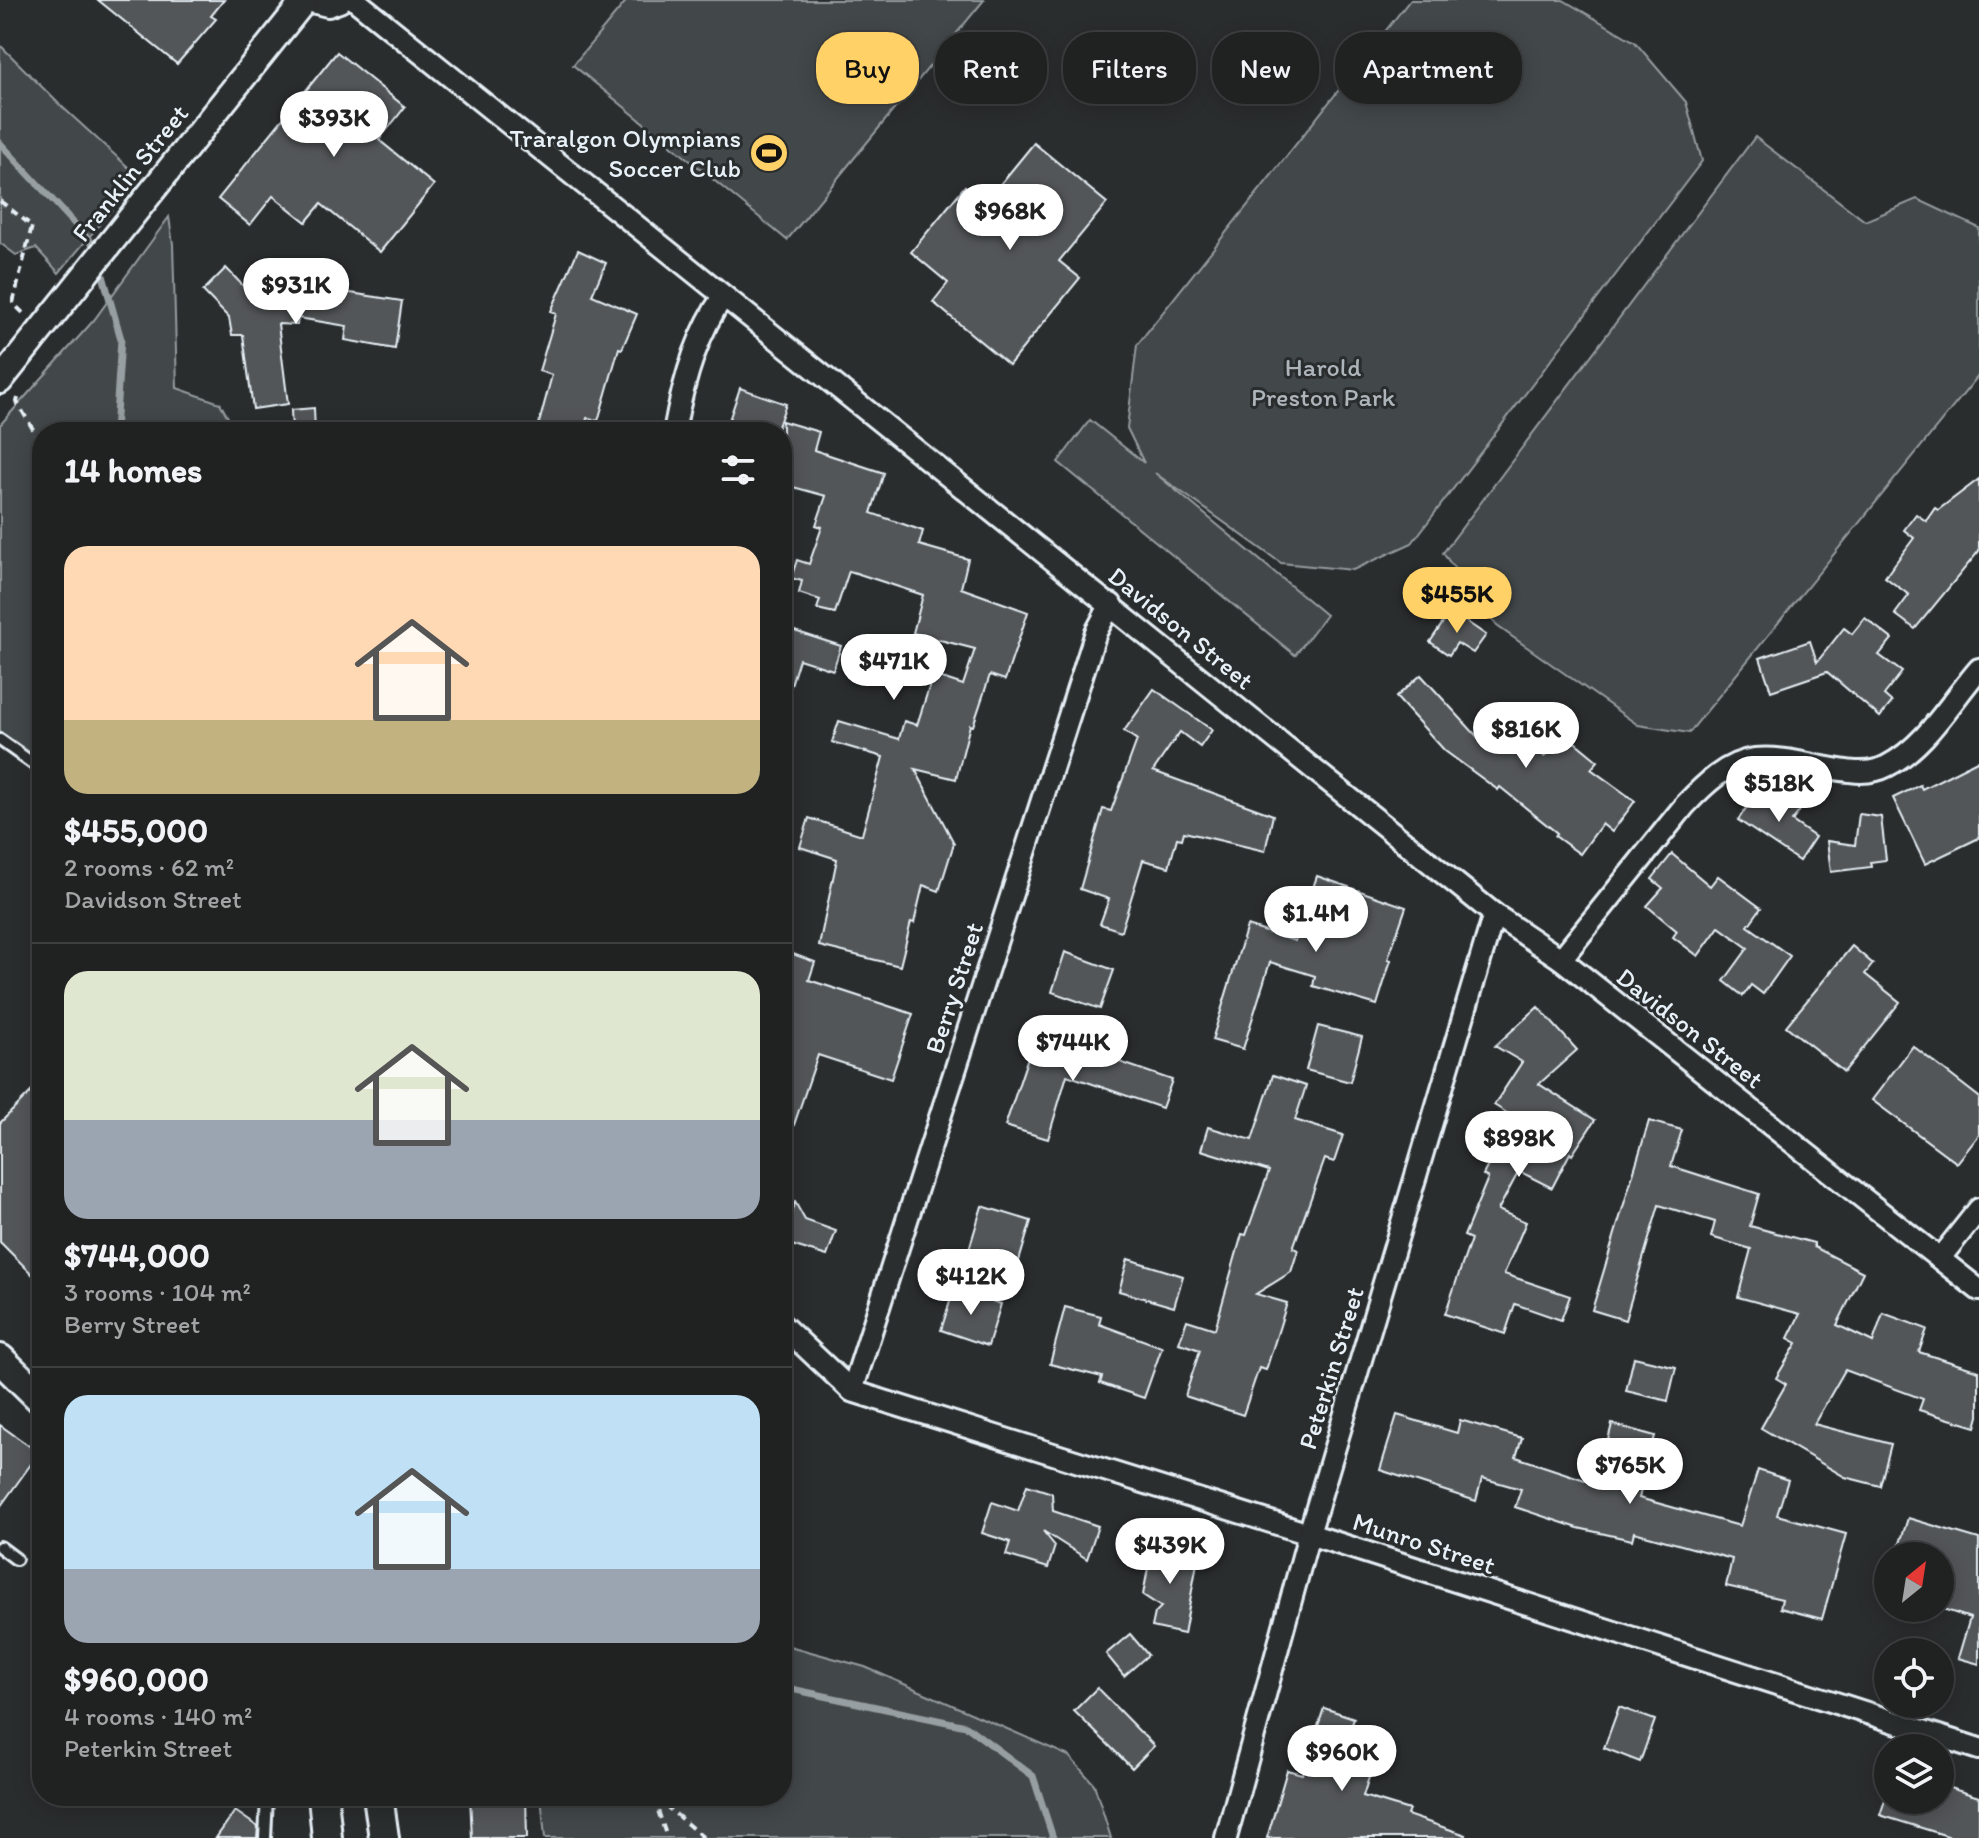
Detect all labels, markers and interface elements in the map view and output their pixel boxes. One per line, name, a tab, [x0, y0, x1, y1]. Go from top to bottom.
chip: Buy	[816, 32, 919, 104]
chip: Rent	[935, 32, 1047, 104]
chip: Filters	[1063, 32, 1196, 104]
chip: New	[1212, 32, 1319, 104]
chip: Apartment	[1335, 32, 1522, 104]
pin: $393K	[278, 91, 390, 159]
street label: Franklin Street	[65, 98, 195, 248]
text: $393K	[298, 101, 370, 133]
place label: Traralgon Olympians Soccer Club	[509, 122, 741, 184]
sports icon: Traralgon Olympians Soccer Club	[748, 132, 790, 174]
pin: $968K	[954, 184, 1066, 252]
text: $968K	[974, 194, 1046, 226]
pin: $931K	[240, 258, 352, 326]
text: $931K	[261, 268, 331, 300]
park label: Harold Preston Park	[1251, 351, 1396, 413]
icon: filters	[716, 448, 760, 492]
text: 14 homes	[64, 450, 202, 491]
street label: Davidson Street	[1102, 560, 1260, 697]
pin: $455K	[1401, 567, 1513, 635]
text: $455K	[1421, 577, 1493, 609]
icon: home	[340, 598, 484, 742]
pin: $471K	[838, 634, 950, 702]
text: $471K	[859, 644, 929, 676]
pin: $816K	[1470, 702, 1582, 770]
text: $816K	[1491, 712, 1561, 744]
pin: $518K	[1723, 756, 1835, 824]
text: $518K	[1744, 766, 1814, 798]
text: $455,000	[64, 810, 208, 851]
text: 2 rooms · 62 m²	[64, 851, 234, 883]
text: Davidson Street	[64, 883, 242, 915]
pin: $1.4M	[1260, 886, 1372, 954]
text: $1.4M	[1282, 896, 1350, 928]
street label: Berry Street	[918, 918, 990, 1058]
street label: Davidson Street	[1610, 961, 1770, 1095]
pin: $744K	[1017, 1015, 1129, 1083]
icon: home	[340, 1023, 484, 1167]
text: $744K	[1036, 1025, 1110, 1057]
pin: $898K	[1463, 1111, 1575, 1179]
text: $898K	[1483, 1121, 1555, 1153]
text: $744,000	[64, 1235, 210, 1276]
pin: $412K	[915, 1249, 1027, 1317]
text: $412K	[935, 1259, 1007, 1291]
text: 3 rooms · 104 m²	[64, 1276, 251, 1308]
street label: Peterkin Street	[1291, 1283, 1371, 1453]
text: Berry Street	[64, 1308, 200, 1340]
pin: $765K	[1574, 1438, 1686, 1506]
icon: home	[340, 1447, 484, 1591]
text: $765K	[1595, 1448, 1665, 1480]
street label: Munro Street	[1349, 1505, 1499, 1581]
pin: $439K	[1114, 1518, 1226, 1586]
text: $439K	[1133, 1528, 1207, 1560]
north arrow	[1874, 1542, 1954, 1622]
map controls	[1874, 1542, 1954, 1814]
button: locate	[1874, 1638, 1954, 1718]
text: $960,000	[64, 1659, 209, 1700]
text: 4 rooms · 140 m²	[64, 1700, 252, 1732]
pin: $960K	[1286, 1725, 1398, 1793]
text: Peterkin Street	[64, 1732, 232, 1764]
button: layers	[1874, 1734, 1954, 1814]
text: $960K	[1305, 1735, 1379, 1767]

